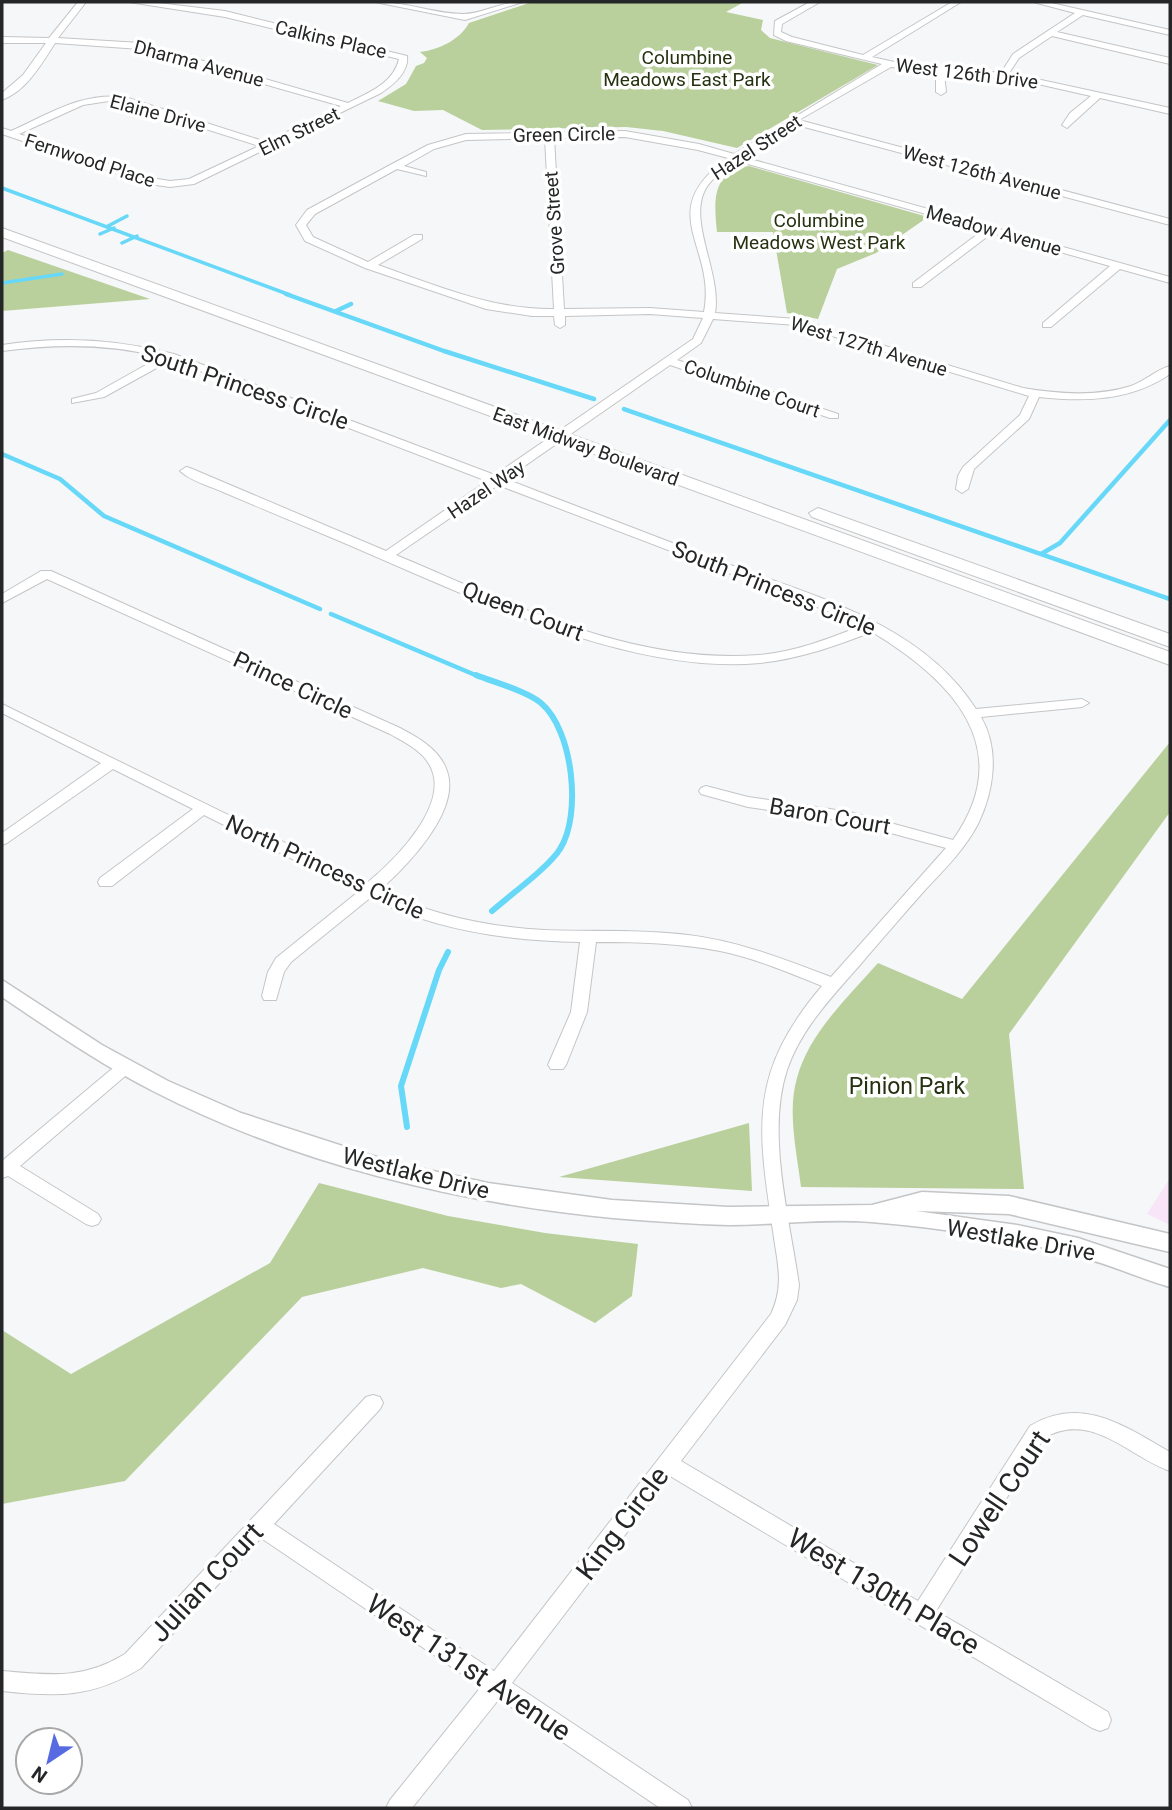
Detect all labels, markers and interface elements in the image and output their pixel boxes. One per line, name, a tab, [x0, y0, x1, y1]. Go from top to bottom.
street label: Calkins Place	[273, 16, 389, 63]
street label: Dharma Avenue	[131, 35, 266, 92]
park label: Columbine Meadows East Park	[603, 46, 771, 91]
street label: West 126th Drive	[894, 53, 1040, 94]
street label: Elaine Drive	[107, 90, 208, 137]
street label: Elm Street	[255, 102, 343, 161]
street label: Hazel Street	[707, 110, 806, 185]
street label: Green Circle	[513, 122, 615, 147]
street label: Fernwood Place	[22, 129, 158, 192]
street label: West 126th Avenue	[900, 140, 1064, 205]
street label: Grove Street	[539, 170, 570, 276]
street label: Meadow Avenue	[924, 200, 1064, 261]
park label: Columbine Meadows West Park	[732, 209, 906, 254]
street label: West 127th Avenue	[788, 312, 950, 381]
street label: South Princess Circle	[138, 339, 352, 436]
street label: Columbine Court	[681, 354, 823, 423]
street label: East Midway Boulevard	[490, 402, 682, 491]
street label: Hazel Way	[443, 455, 529, 524]
street label: South Princess Circle	[668, 535, 880, 642]
street label: Queen Court	[458, 576, 587, 647]
street label: Prince Circle	[229, 646, 357, 725]
street label: Baron Court	[767, 793, 893, 840]
street label: North Princess Circle	[221, 810, 428, 925]
park label: Pinion Park	[849, 1073, 965, 1100]
street label: Westlake Drive	[339, 1142, 492, 1205]
street label: Westlake Drive	[944, 1214, 1097, 1267]
street label: Lowell Court	[942, 1424, 1057, 1572]
street label: King Circle	[569, 1460, 676, 1586]
street label: Julian Court	[143, 1516, 270, 1649]
street label: West 130th Place	[782, 1521, 986, 1662]
street label: West 131st Avenue	[360, 1587, 577, 1748]
north arrow	[14, 1726, 84, 1796]
text: N	[27, 1761, 52, 1788]

